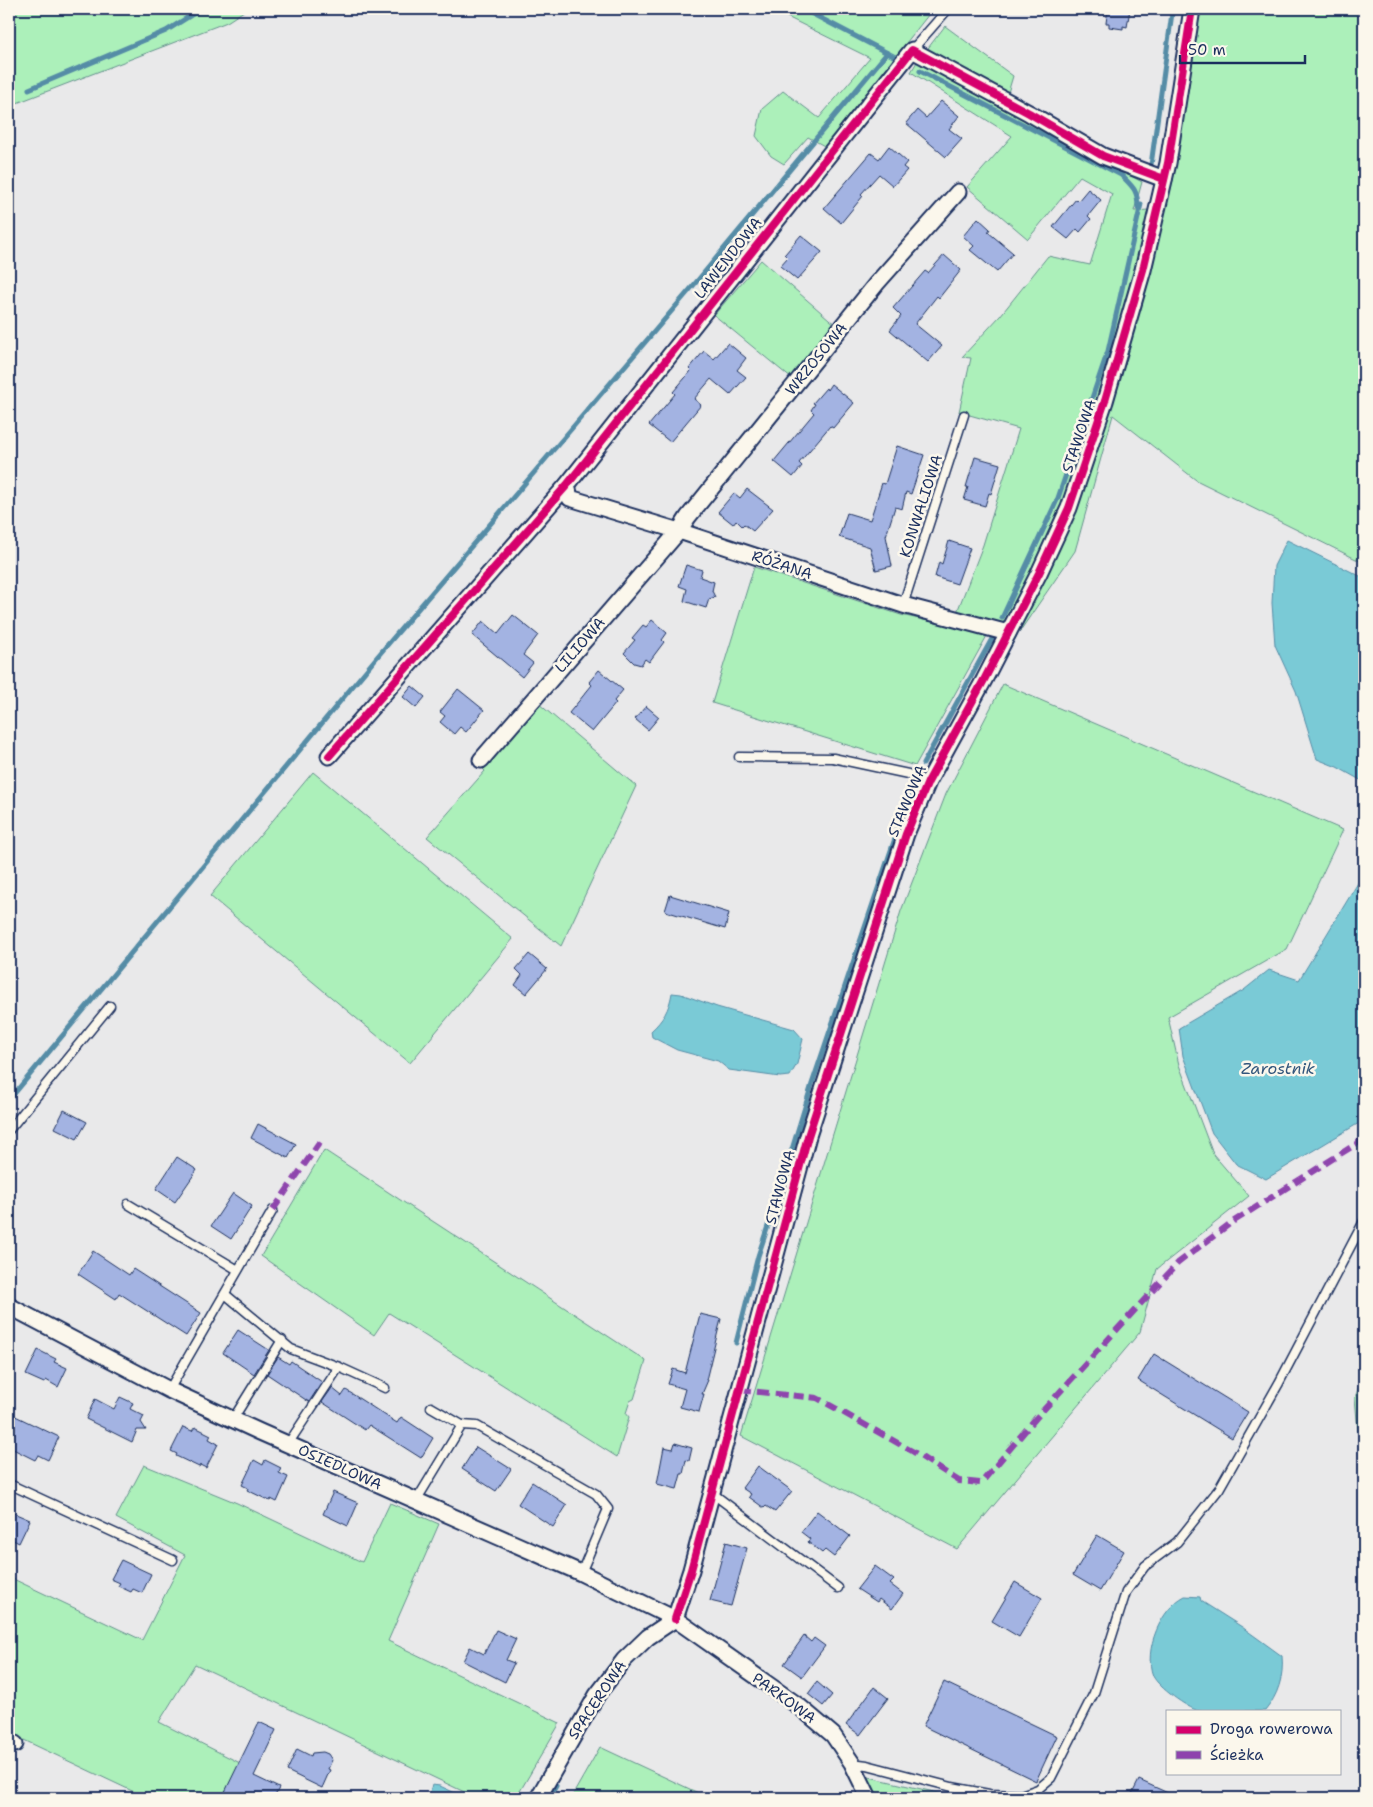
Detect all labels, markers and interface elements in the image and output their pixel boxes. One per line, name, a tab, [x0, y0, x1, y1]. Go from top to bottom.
scale bar	[1180, 32, 1306, 64]
text: 50 m	[1188, 40, 1226, 60]
street label: LAWENDOWA	[690, 213, 766, 303]
street label: WRZOSOWA	[781, 318, 851, 399]
street label: STAWOWA	[1057, 397, 1101, 475]
street label: KONWALIOWA	[895, 452, 947, 560]
street label: RÓŻANA	[749, 545, 815, 584]
street label: LILIOWA	[550, 613, 610, 677]
street label: STAWOWA	[883, 762, 931, 840]
water label: Zarostnik	[1241, 1058, 1315, 1079]
street label: STAWOWA	[760, 1147, 800, 1226]
street label: OSIEDLOWA	[295, 1440, 385, 1494]
street label: SPACEROWA	[563, 1657, 631, 1743]
street label: PARKOWA	[748, 1668, 820, 1728]
legend	[1166, 1710, 1340, 1774]
text: Droga rowerowa	[1210, 1719, 1333, 1739]
text: Ścieżka	[1210, 1744, 1264, 1765]

